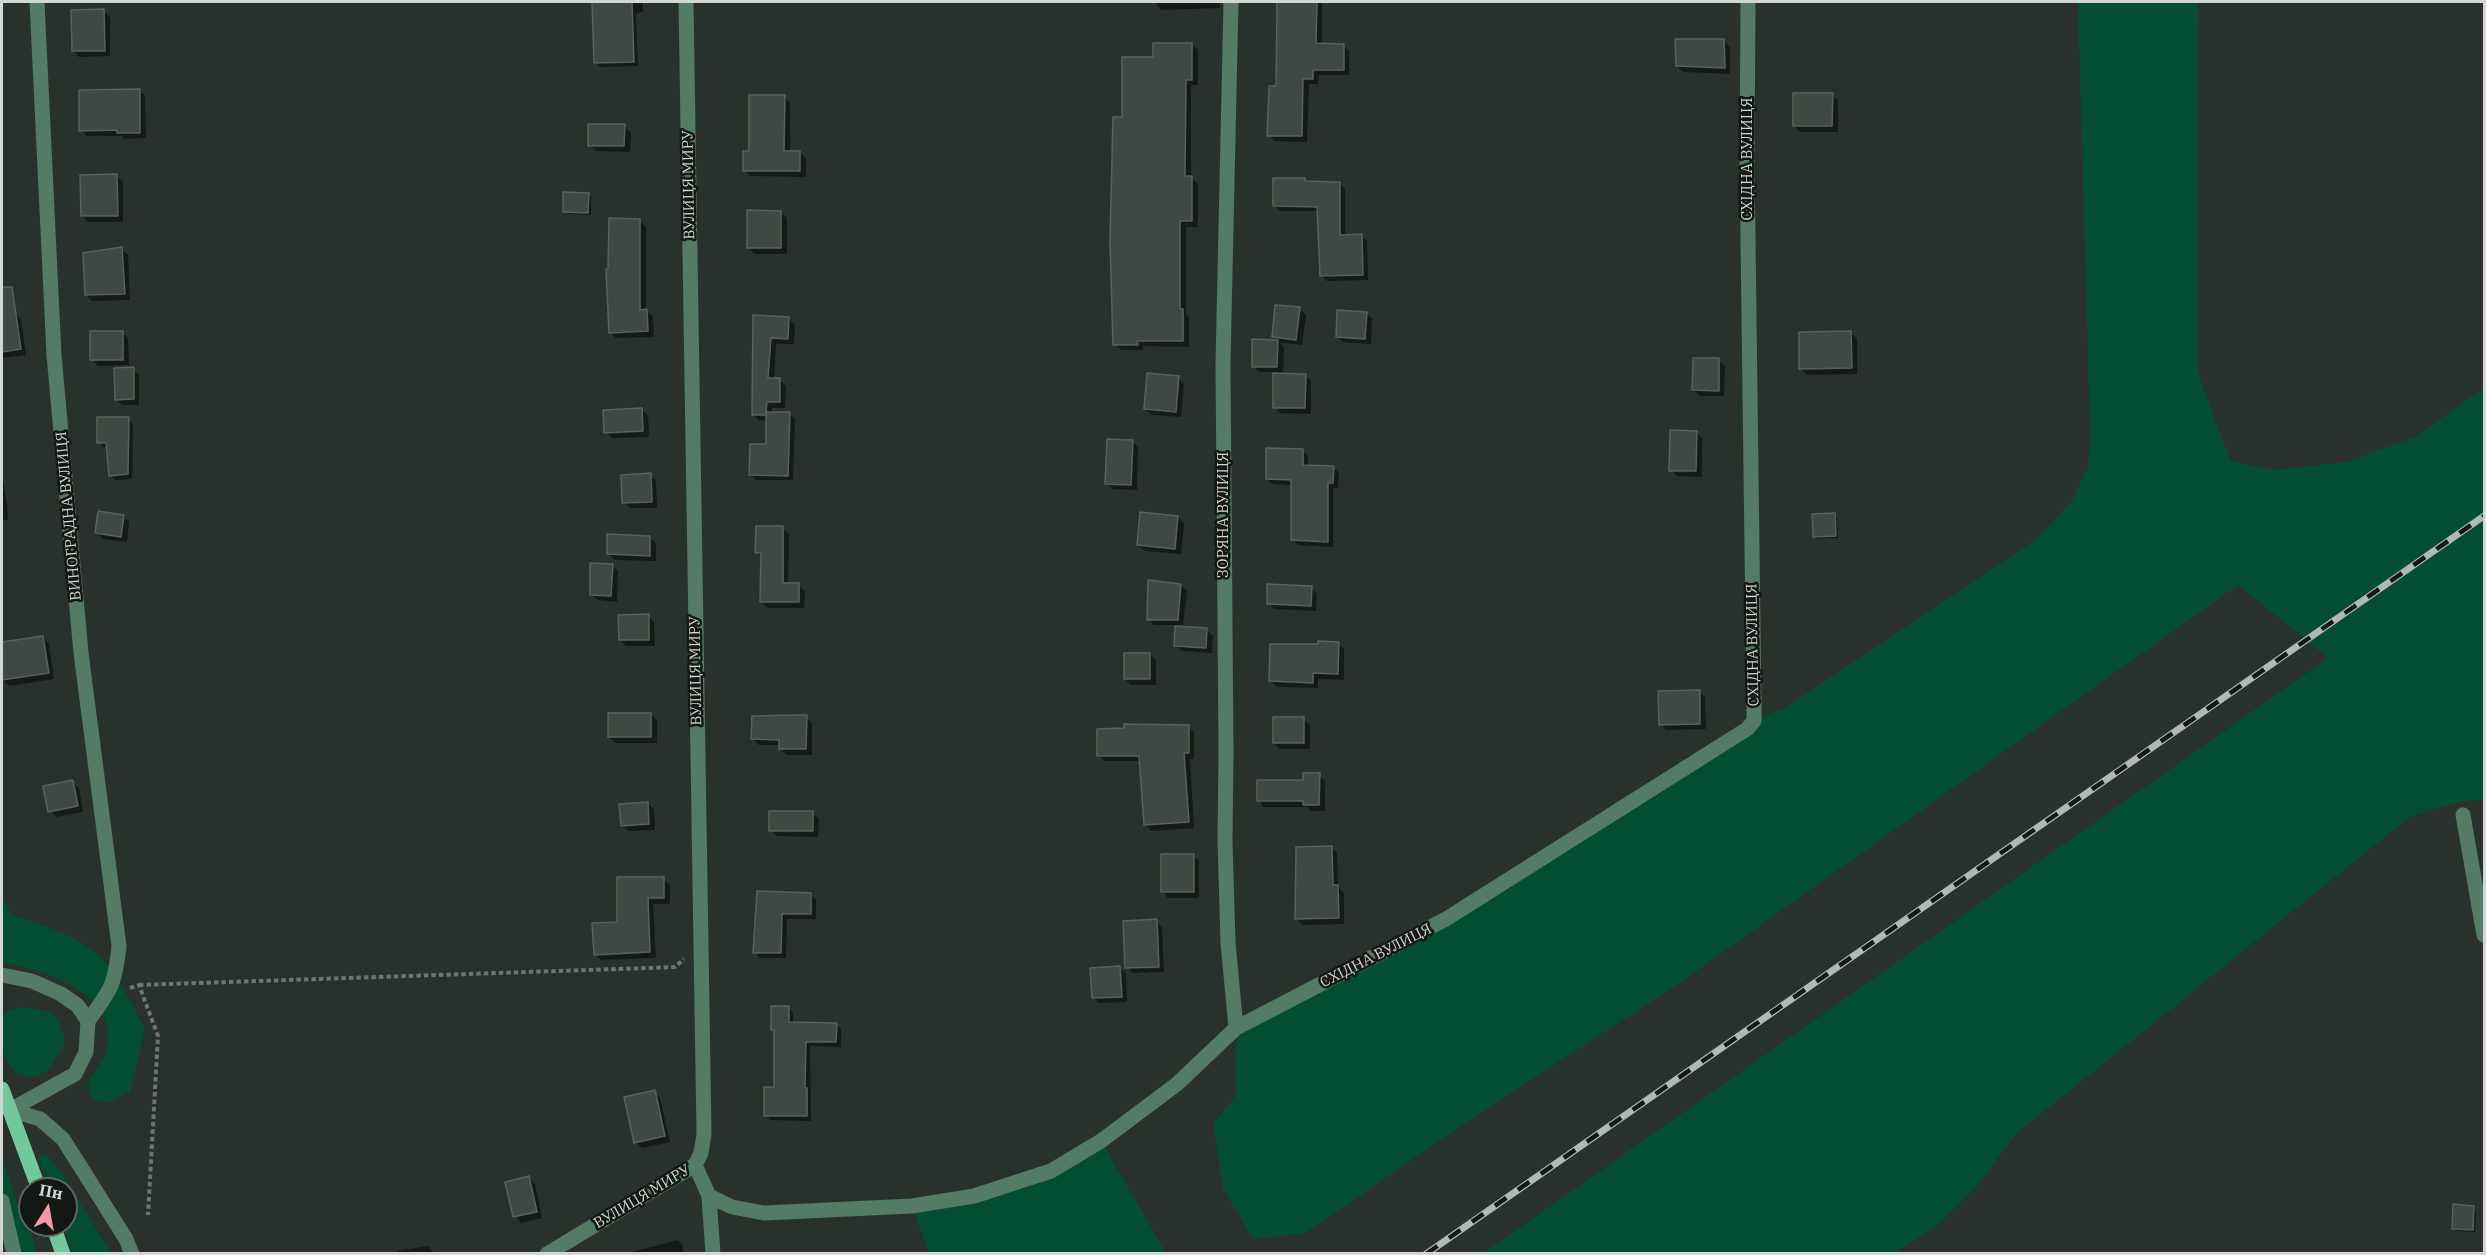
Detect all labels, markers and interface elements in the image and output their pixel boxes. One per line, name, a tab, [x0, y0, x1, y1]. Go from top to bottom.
street label: СХІДНА ВУЛИЦЯ	[1739, 98, 1757, 220]
street label: ВУЛИЦЯ МИРУ	[679, 130, 699, 240]
street label: ВИНОГРАДНА ВУЛИЦЯ	[53, 431, 85, 601]
street label: ЗОРЯНА ВУЛИЦЯ	[1215, 452, 1233, 578]
street label: СХІДНА ВУЛИЦЯ	[1743, 583, 1763, 707]
street label: ВУЛИЦЯ МИРУ	[686, 616, 706, 726]
street label: СХІДНА ВУЛИЦЯ	[1317, 920, 1435, 992]
street label: ВУЛИЦЯ МИРУ	[591, 1161, 693, 1233]
north arrow	[18, 1177, 78, 1237]
text: Пн	[37, 1179, 65, 1203]

